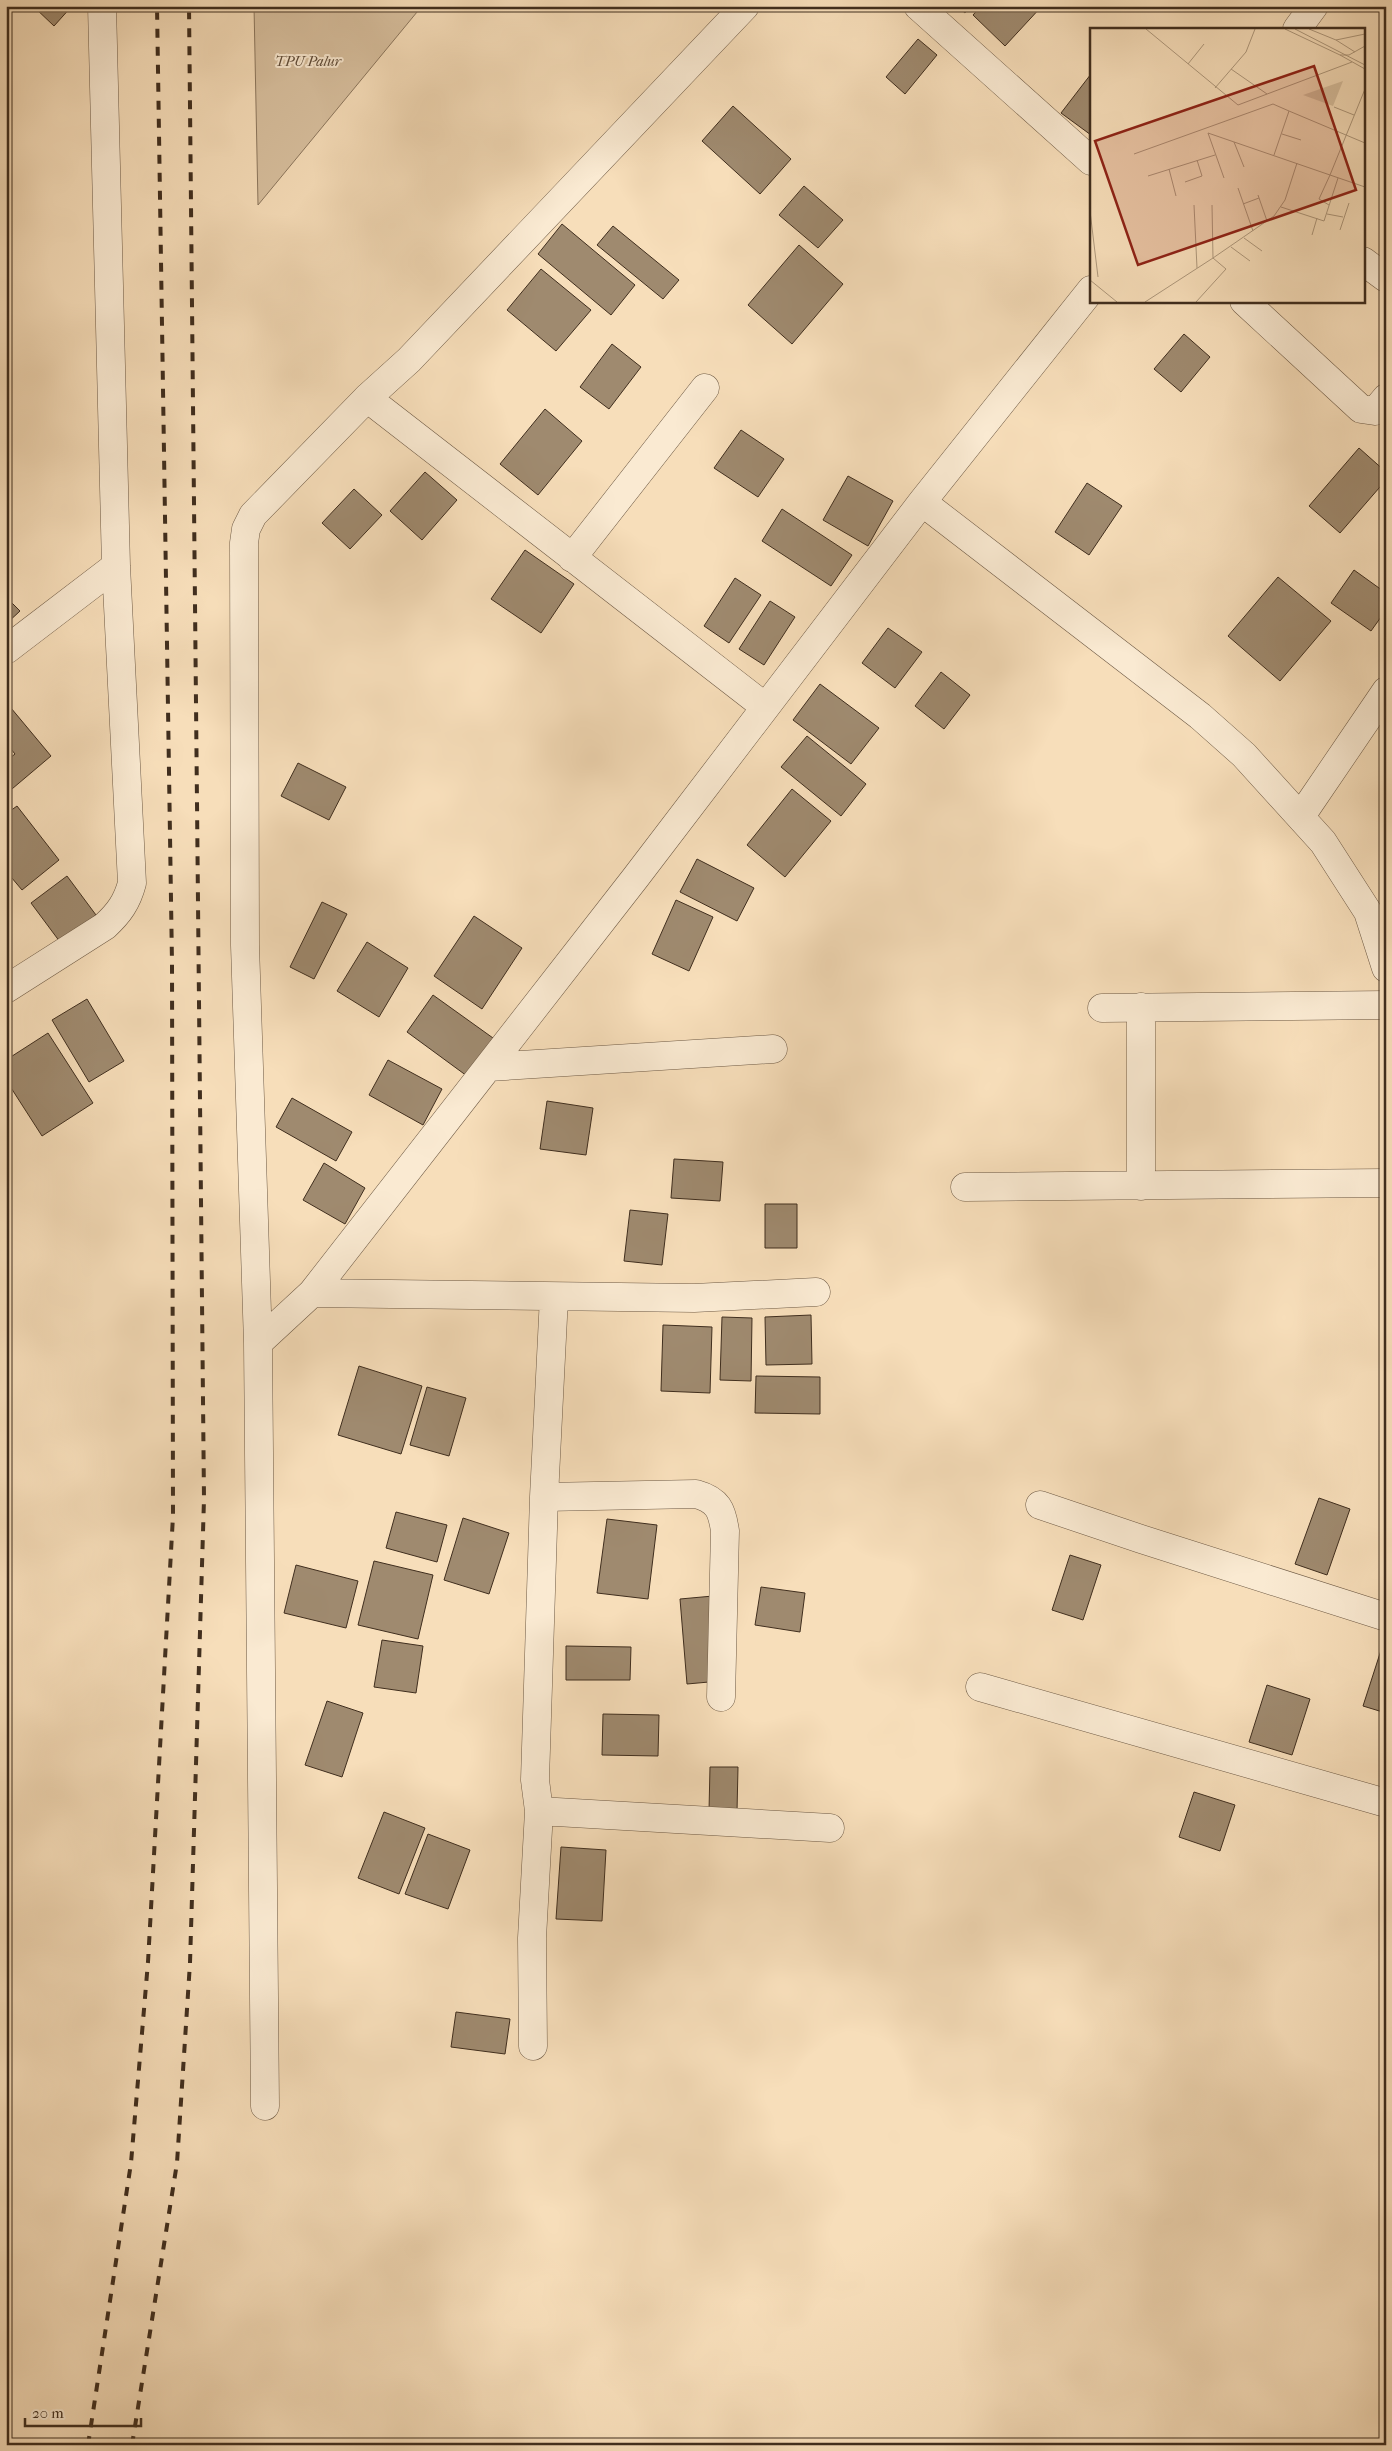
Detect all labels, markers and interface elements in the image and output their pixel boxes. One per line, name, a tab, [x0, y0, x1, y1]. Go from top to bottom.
inset map	[1090, 28, 1364, 302]
park label: TPU Palur	[275, 53, 343, 70]
scale bar	[25, 2396, 141, 2428]
text: 20 m	[32, 2404, 64, 2422]

